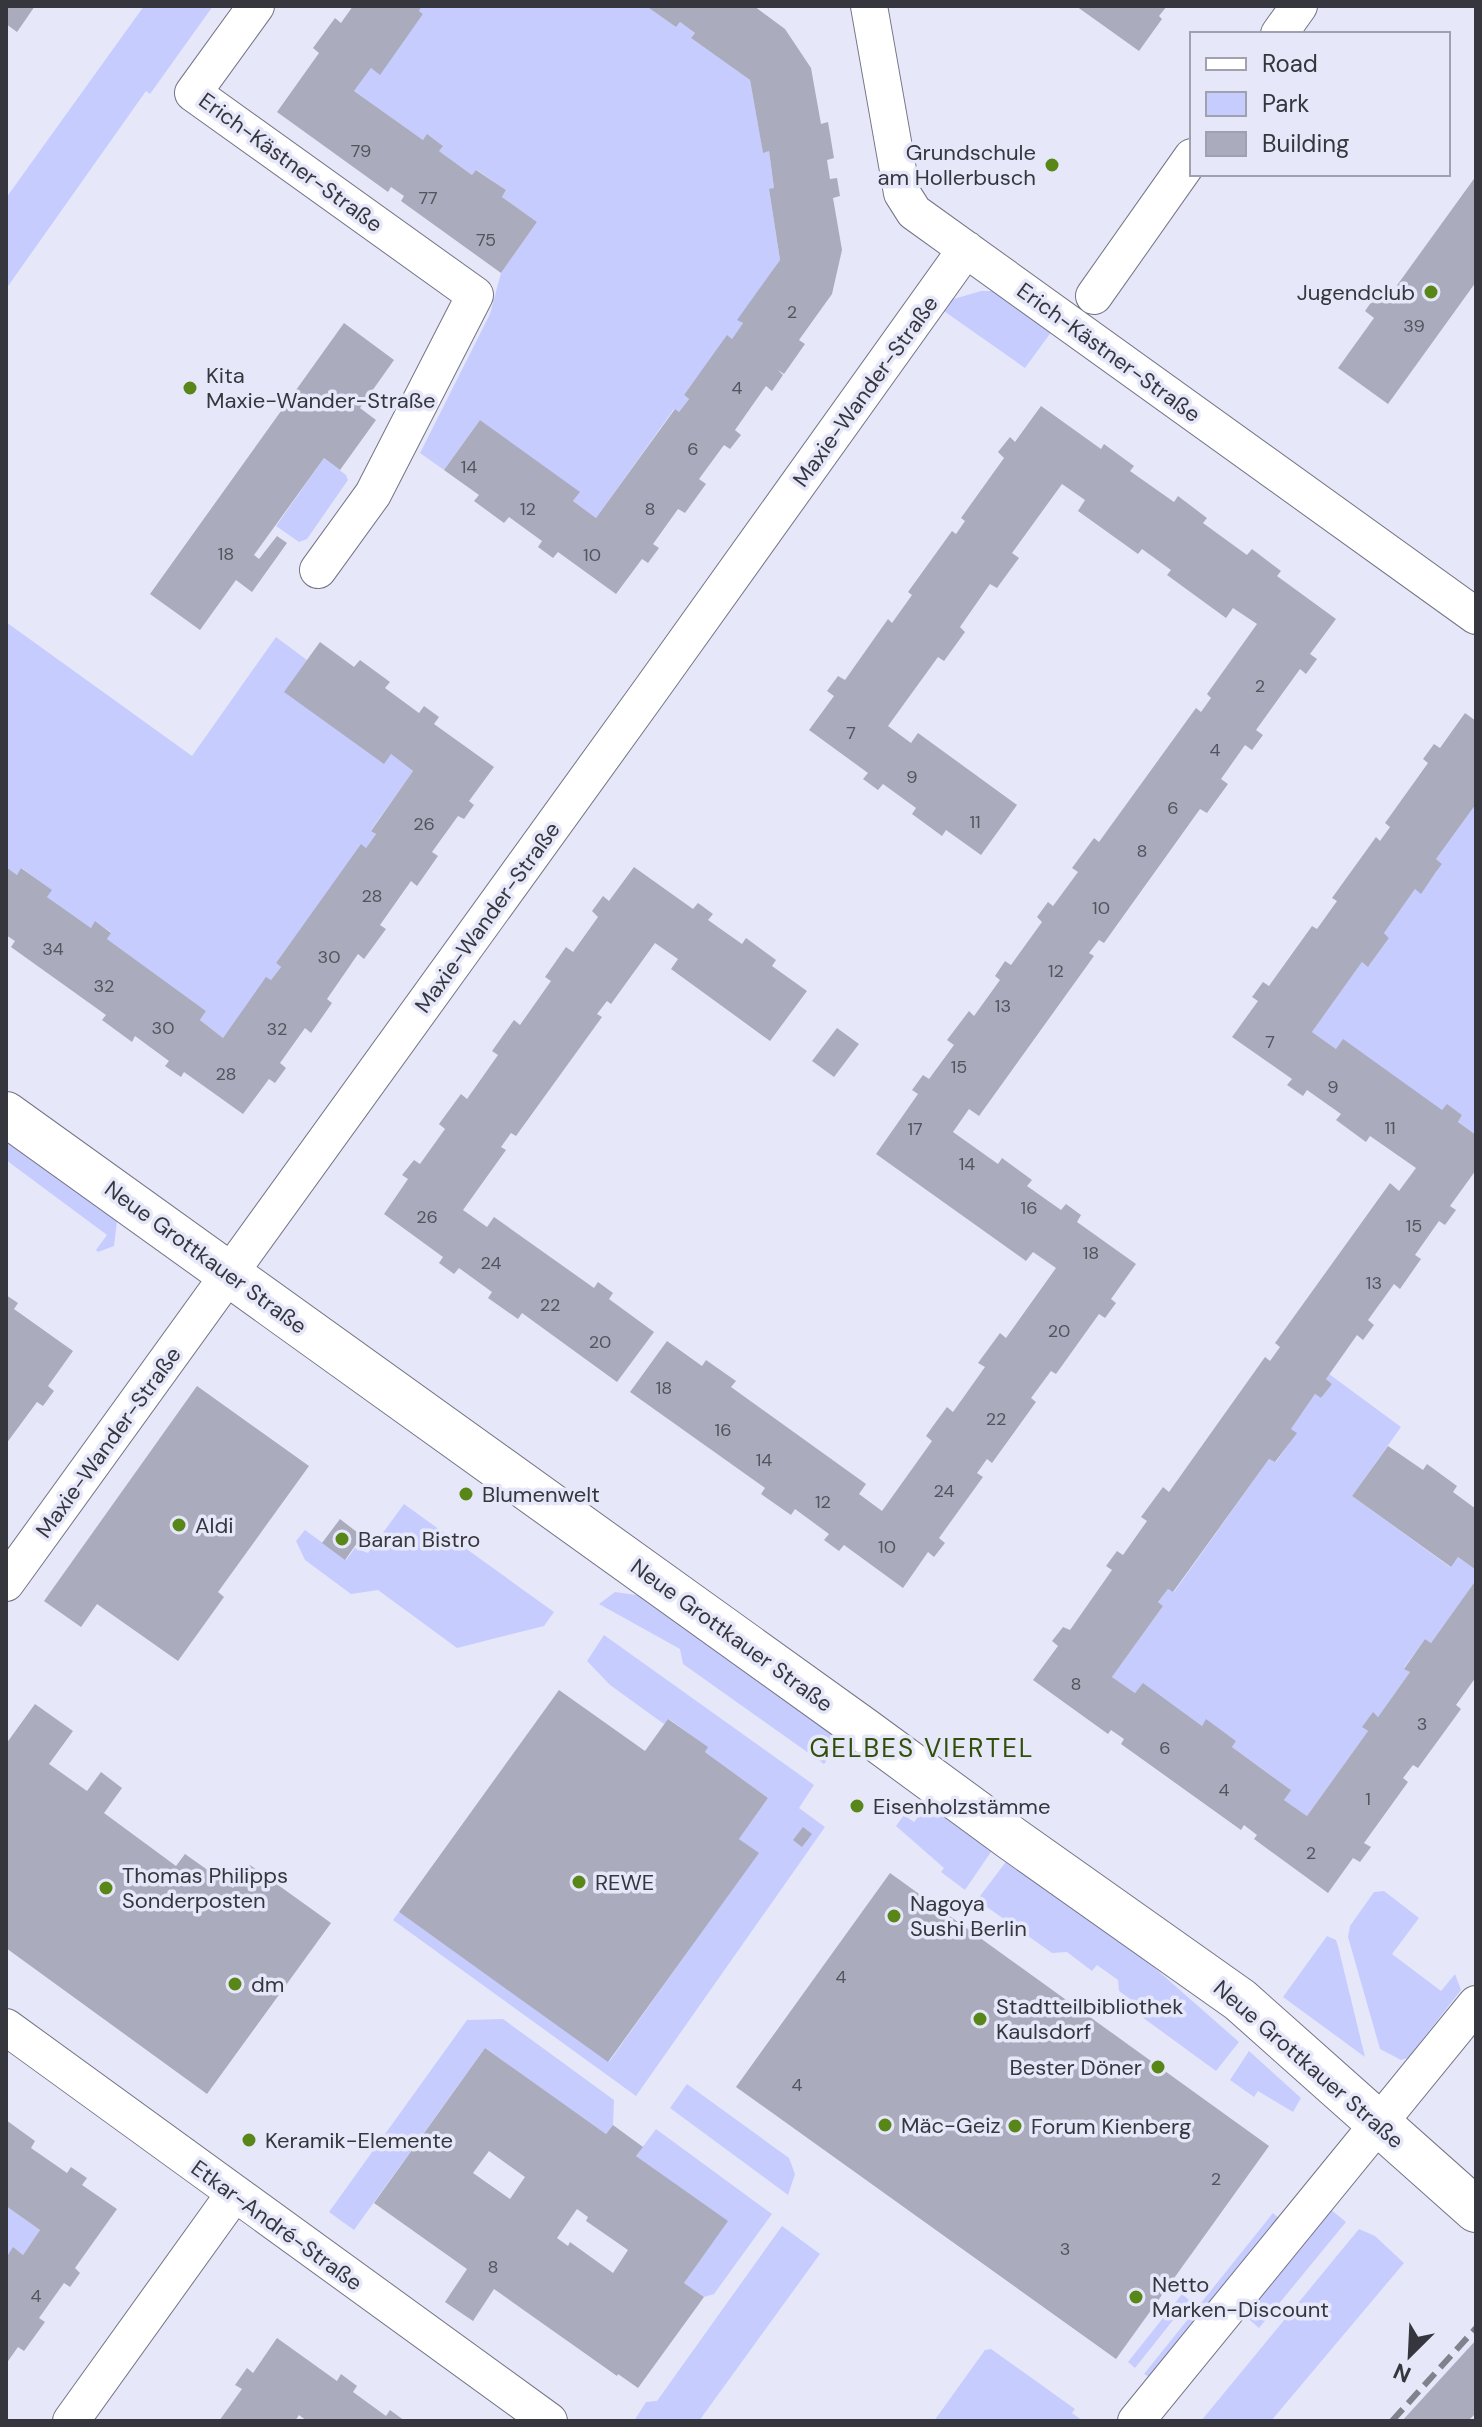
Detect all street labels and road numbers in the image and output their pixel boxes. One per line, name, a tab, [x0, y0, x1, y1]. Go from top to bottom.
street label: Erich-Kästner-Straße	[193, 86, 388, 239]
street label: Erich-Kästner-Straße	[1011, 276, 1206, 429]
street label: Maxie-Wander-Straße	[786, 290, 945, 493]
street label: Maxie-Wander-Straße	[408, 816, 567, 1019]
street label: Neue Grottkauer Straße	[99, 1174, 313, 1341]
street label: Maxie-Wander-Straße	[29, 1341, 188, 1544]
street label: Neue Grottkauer Straße	[625, 1552, 839, 1719]
street label: Neue Grottkauer Straße	[1207, 1974, 1410, 2155]
street label: Etkar-André-Straße	[185, 2153, 368, 2297]

